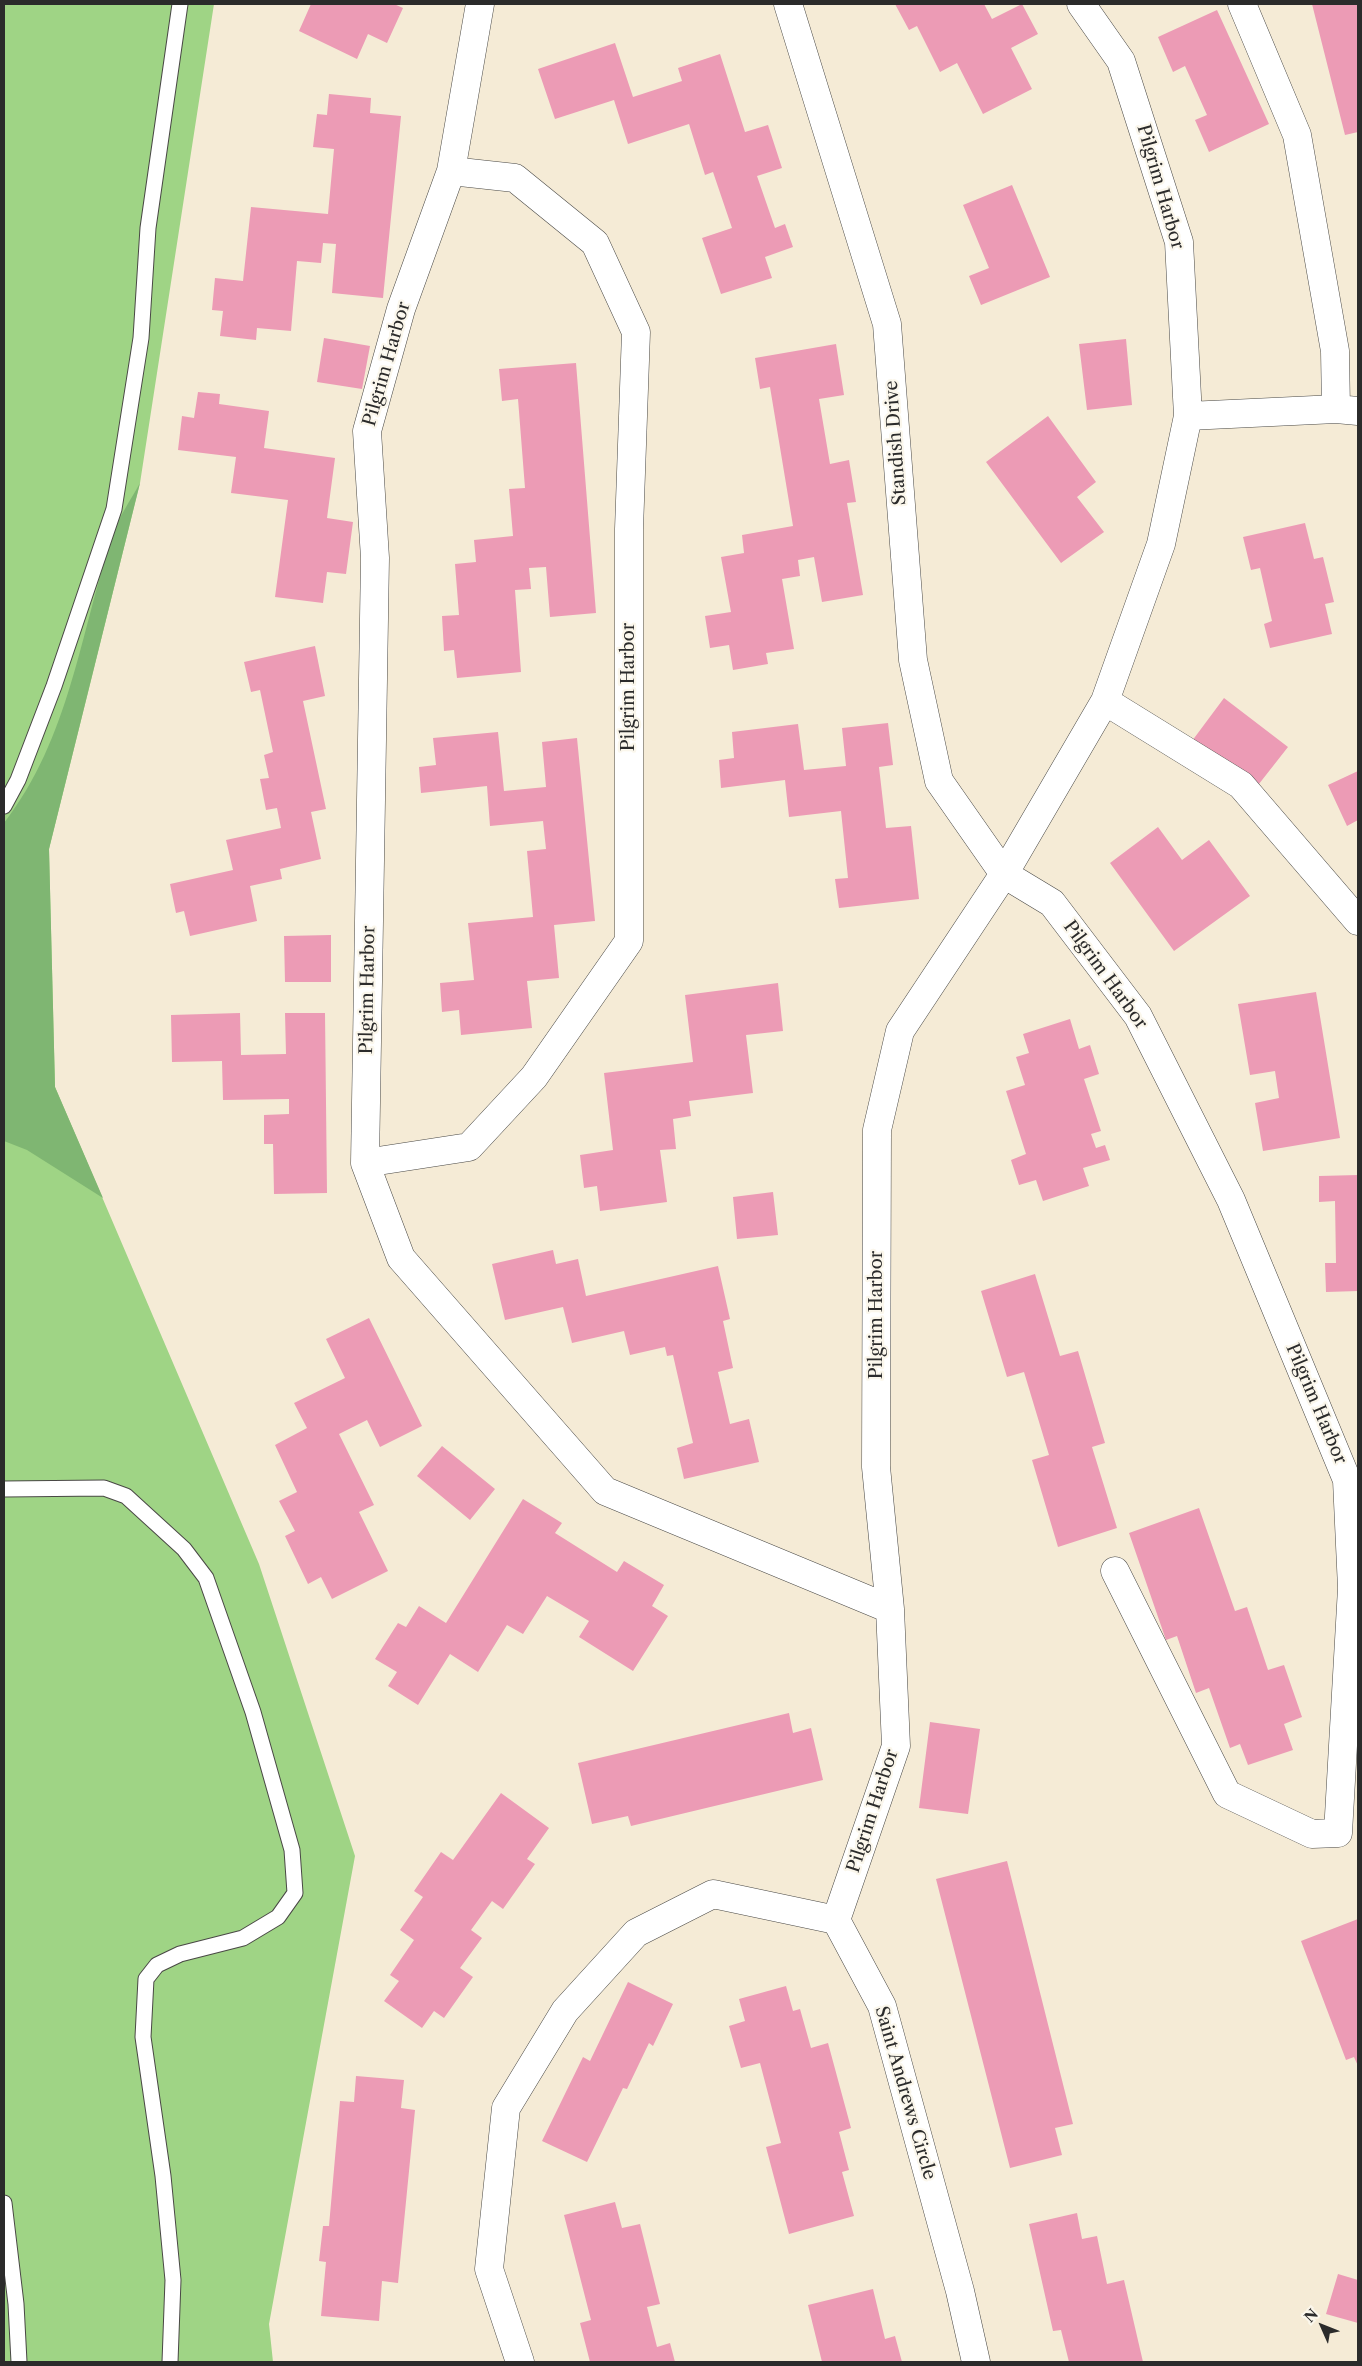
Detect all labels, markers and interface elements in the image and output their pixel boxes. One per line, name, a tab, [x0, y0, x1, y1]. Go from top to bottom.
street label: Pilgrim Harbor	[1132, 122, 1188, 252]
street label: Pilgrim Harbor	[359, 299, 415, 429]
street label: Standish Drive	[881, 380, 911, 506]
street label: Pilgrim Harbor	[618, 623, 640, 751]
street label: Pilgrim Harbor	[1058, 917, 1152, 1033]
street label: Pilgrim Harbor	[356, 925, 380, 1055]
street label: Pilgrim Harbor	[866, 1251, 888, 1379]
street label: Pilgrim Harbor	[1281, 1341, 1351, 1467]
street label: Pilgrim Harbor	[843, 1746, 903, 1876]
street label: Saint Andrews Circle	[870, 2004, 940, 2182]
north arrow	[1297, 2301, 1347, 2351]
text: N	[1301, 2305, 1322, 2326]

